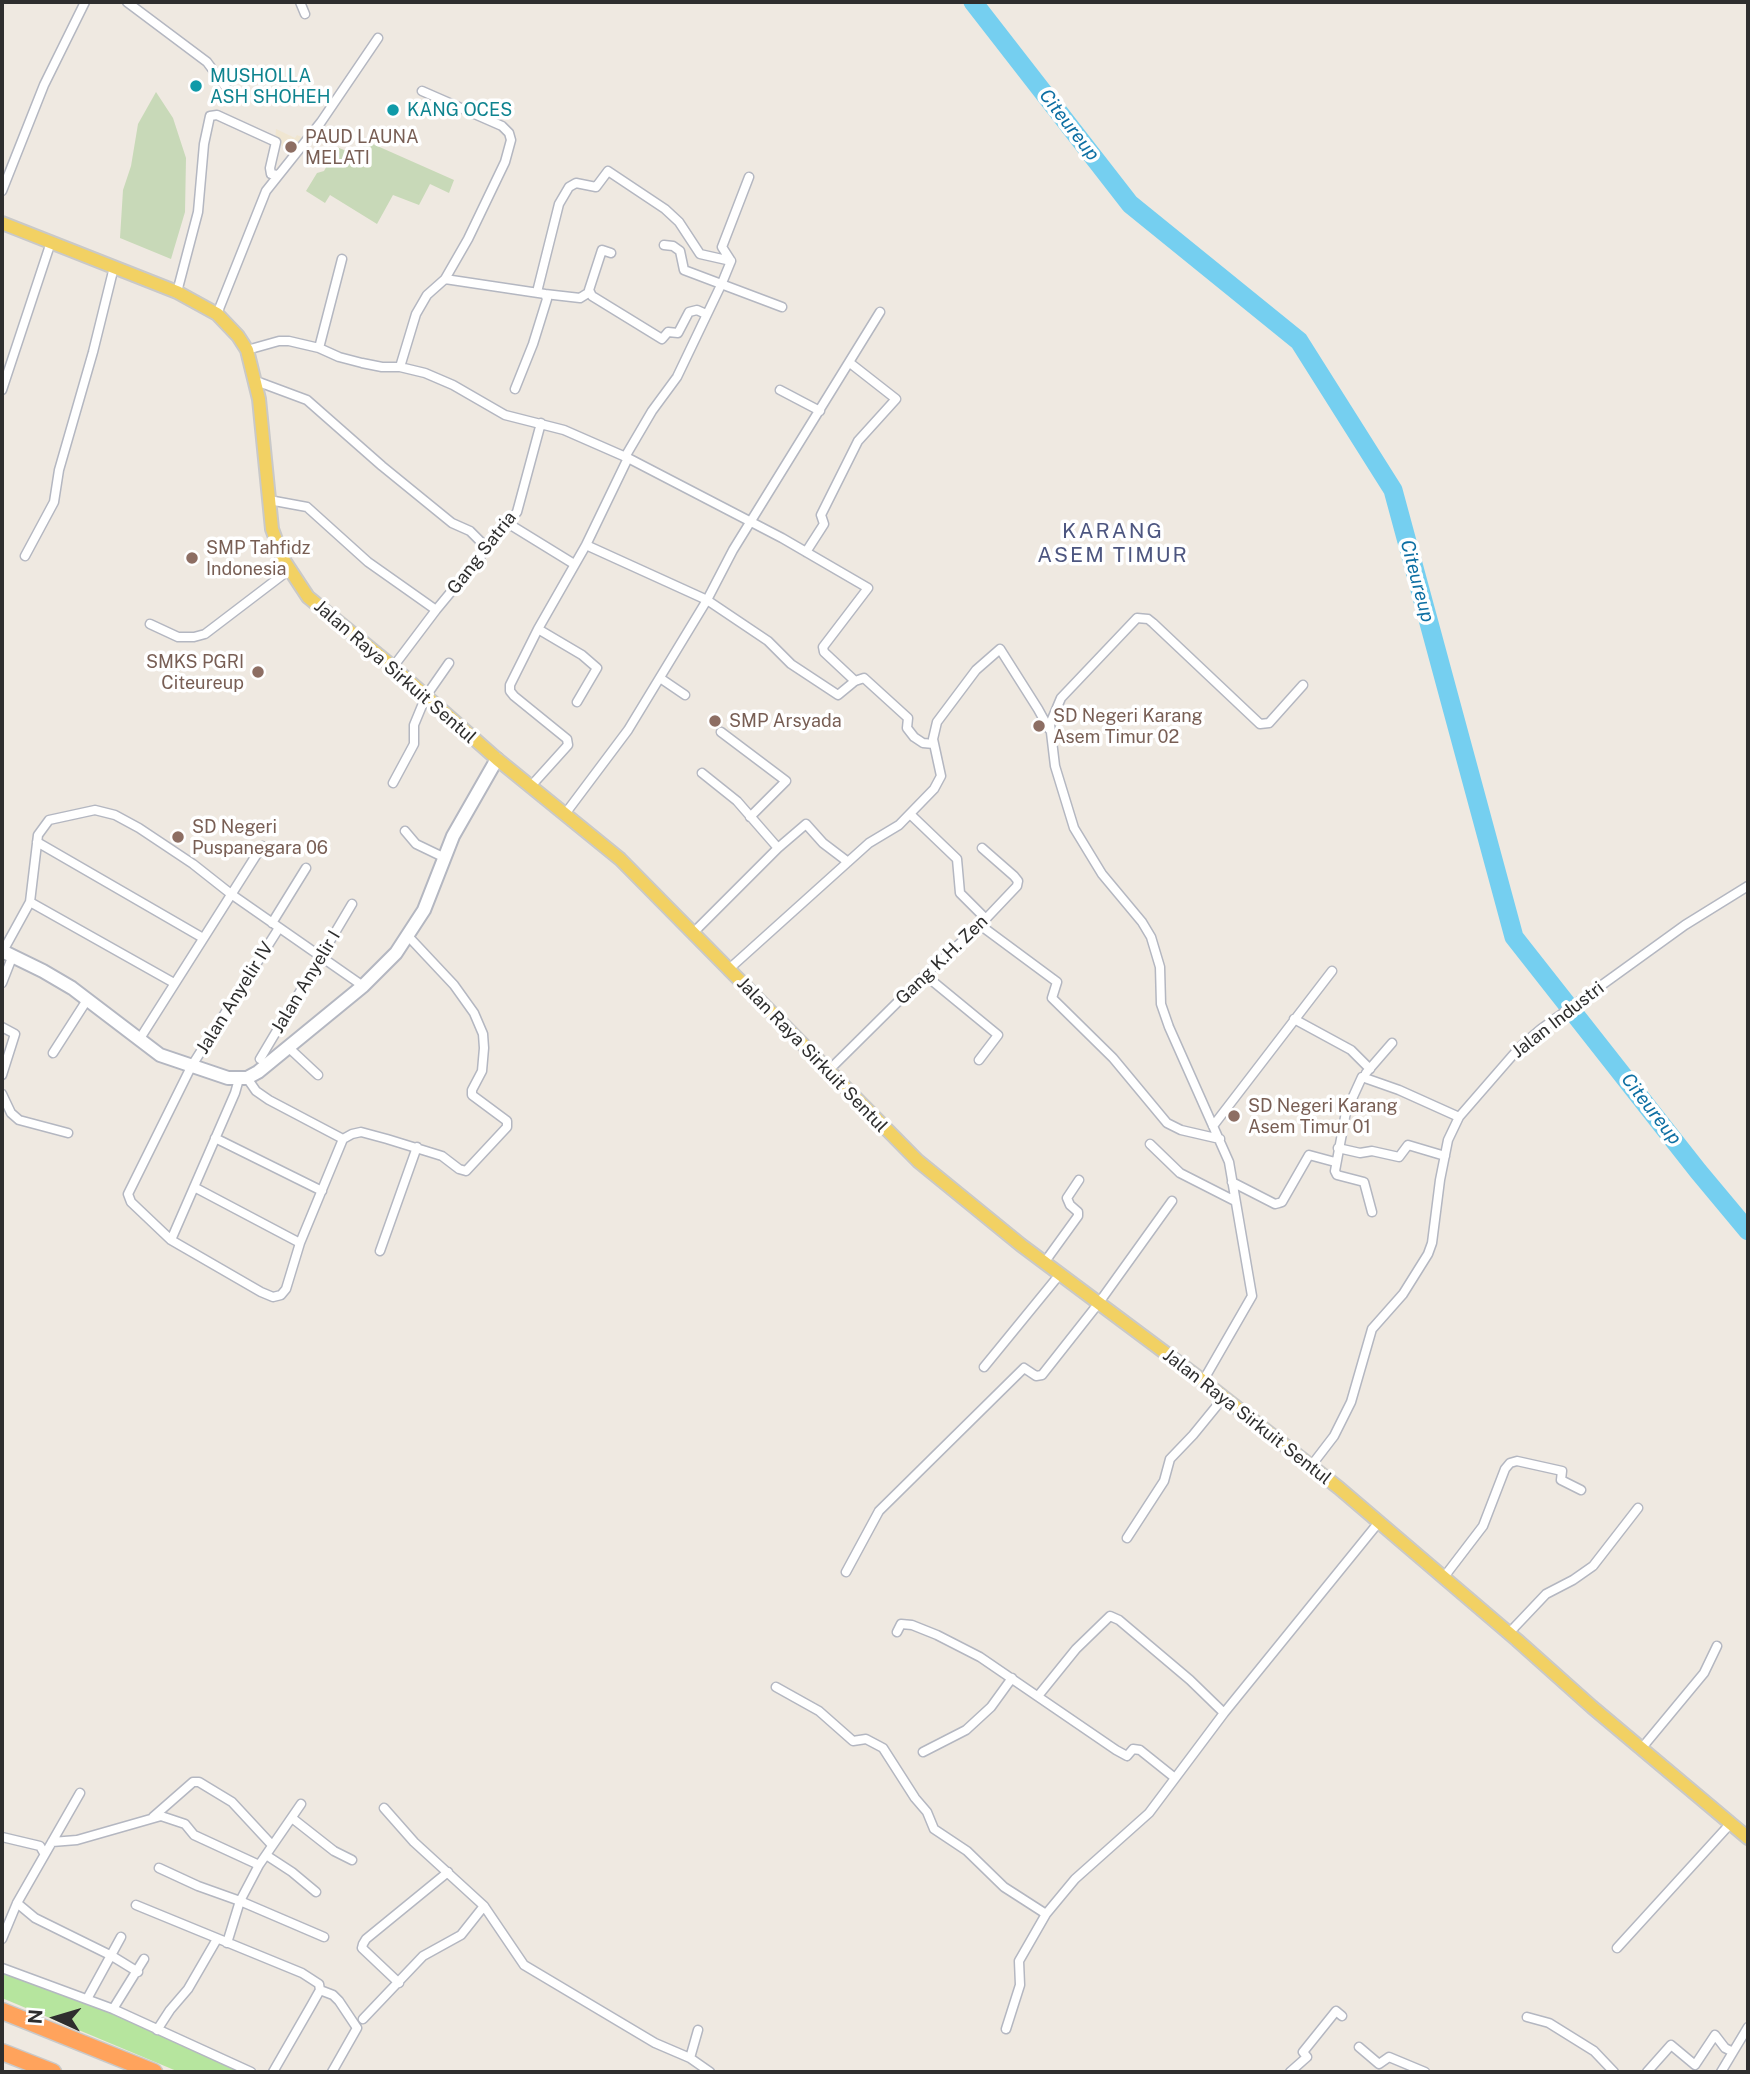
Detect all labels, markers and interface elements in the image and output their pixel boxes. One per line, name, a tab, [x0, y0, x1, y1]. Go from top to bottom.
place label: MUSHOLLA ASH SHOHEH	[210, 65, 331, 108]
marker: MUSHOLLA ASH SHOHEH	[188, 78, 204, 94]
water label: Citeureup	[1034, 85, 1104, 165]
place label: KANG OCES	[407, 99, 512, 121]
marker: KANG OCES	[385, 102, 401, 118]
place label: PAUD LAUNA MELATI	[305, 126, 419, 168]
marker: PAUD LAUNA MELATI	[283, 139, 299, 155]
street label: Gang Satria	[443, 507, 521, 599]
district label: KARANG ASEM TIMUR	[1039, 519, 1187, 569]
place label: SMP Tahfidz Indonesia	[206, 537, 310, 580]
water label: Citeureup	[1395, 537, 1439, 625]
marker: SMP Tahfidz Indonesia	[184, 550, 200, 566]
street label: Jalan Raya Sirkuit Sentul	[310, 596, 480, 748]
place label: SMKS PGRI Citeureup	[146, 651, 244, 694]
marker: SMKS PGRI Citeureup	[250, 664, 266, 680]
place label: SD Negeri Karang Asem Timur 02	[1053, 705, 1203, 748]
place label: SMP Arsyada	[729, 710, 842, 732]
marker: SMP Arsyada	[707, 713, 723, 729]
marker: SD Negeri Karang Asem Timur 02	[1031, 718, 1047, 734]
place label: SD Negeri Puspanegara 06	[192, 816, 328, 858]
marker: SD Negeri Puspanegara 06	[170, 829, 186, 845]
street label: Gang K.H. Zen	[892, 911, 992, 1009]
street label: Jalan Anyelir I	[267, 927, 345, 1037]
street label: Jalan Anyelir IV	[192, 938, 278, 1058]
street label: Jalan Raya Sirkuit Sentul	[732, 973, 892, 1137]
street label: Jalan Industri	[1508, 977, 1608, 1063]
water label: Citeureup	[1616, 1069, 1686, 1149]
place label: SD Negeri Karang Asem Timur 01	[1248, 1095, 1398, 1138]
marker: SD Negeri Karang Asem Timur 01	[1226, 1108, 1242, 1124]
street label: Jalan Raya Sirkuit Sentul	[1159, 1345, 1335, 1489]
north arrow	[21, 1983, 91, 2053]
text: N	[24, 2008, 47, 2025]

